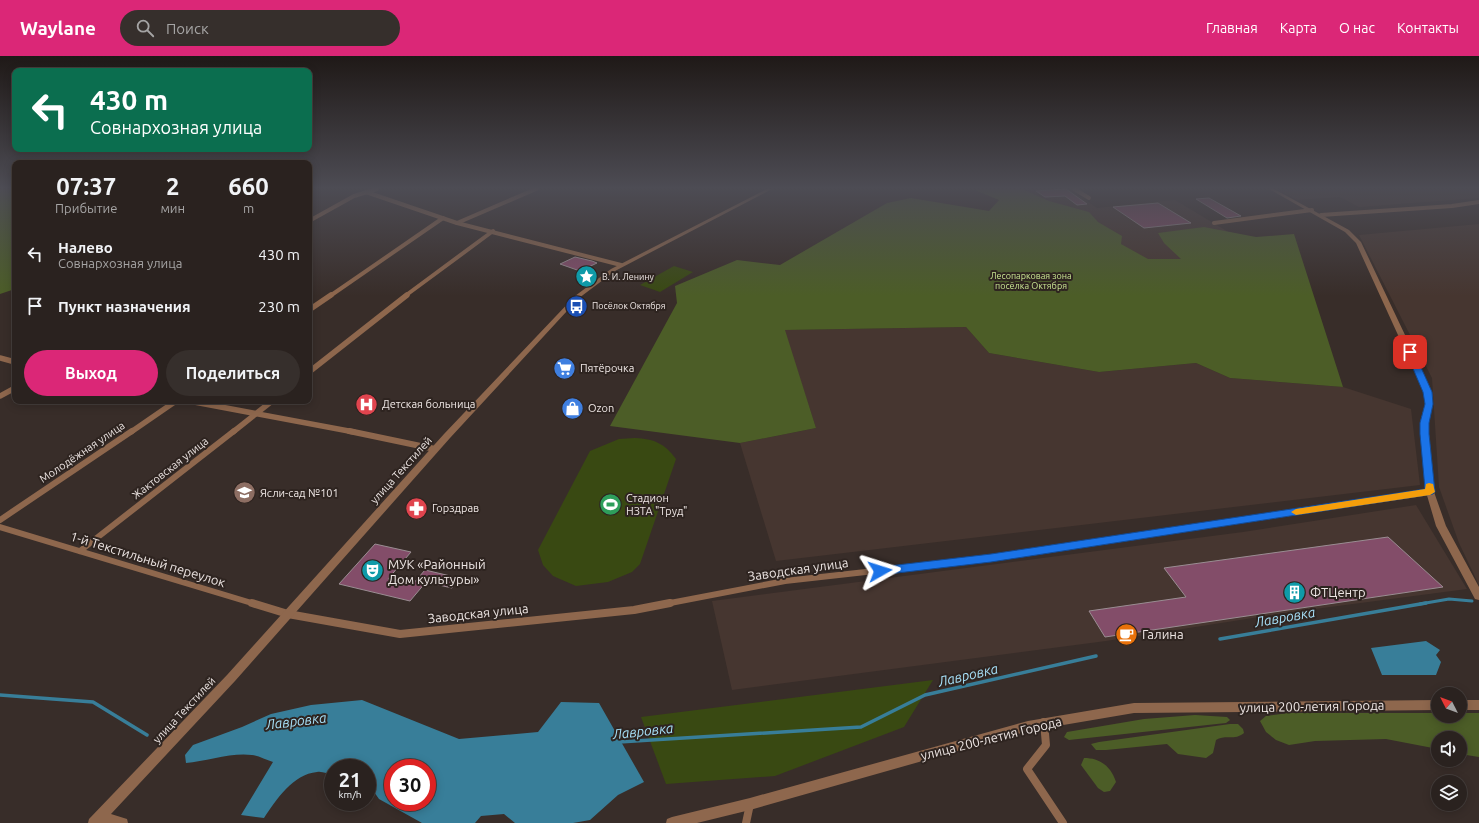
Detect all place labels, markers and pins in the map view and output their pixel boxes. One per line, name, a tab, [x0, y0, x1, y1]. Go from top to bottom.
place icon: В. И. Ленину	[573, 264, 599, 290]
place label: В. И. Ленину	[602, 272, 655, 282]
bus stop icon: Посёлок Октября	[564, 293, 590, 319]
place label: Посёлок Октября	[592, 301, 666, 311]
pin	[1393, 335, 1427, 369]
supermarket icon: Пятёрочка	[552, 355, 578, 381]
place label: Пятёрочка	[580, 362, 634, 374]
hospital icon: Детская больница	[354, 391, 380, 417]
shop icon: Ozon	[560, 395, 586, 421]
place label: Детская больница	[382, 398, 475, 410]
place label: Ozon	[588, 402, 614, 414]
school or university icon: Ясли-сад №101	[231, 480, 257, 506]
place label: Ясли-сад №101	[260, 487, 339, 499]
sports icon: Стадион НЗТА "Труд"	[598, 491, 624, 517]
place label: Стадион НЗТА "Труд"	[626, 492, 688, 517]
pharmacy icon: Горздрав	[403, 495, 429, 521]
place label: Горздрав	[432, 502, 479, 514]
place label: МУК «Районный Дом культуры»	[388, 557, 486, 586]
theatre icon: МУК «Районный Дом культуры»	[360, 558, 386, 584]
building icon: ФТЦентр	[1282, 579, 1308, 605]
place label: ФТЦентр	[1310, 585, 1366, 599]
cafe icon: Галина	[1113, 621, 1139, 647]
place label: Галина	[1142, 627, 1184, 641]

